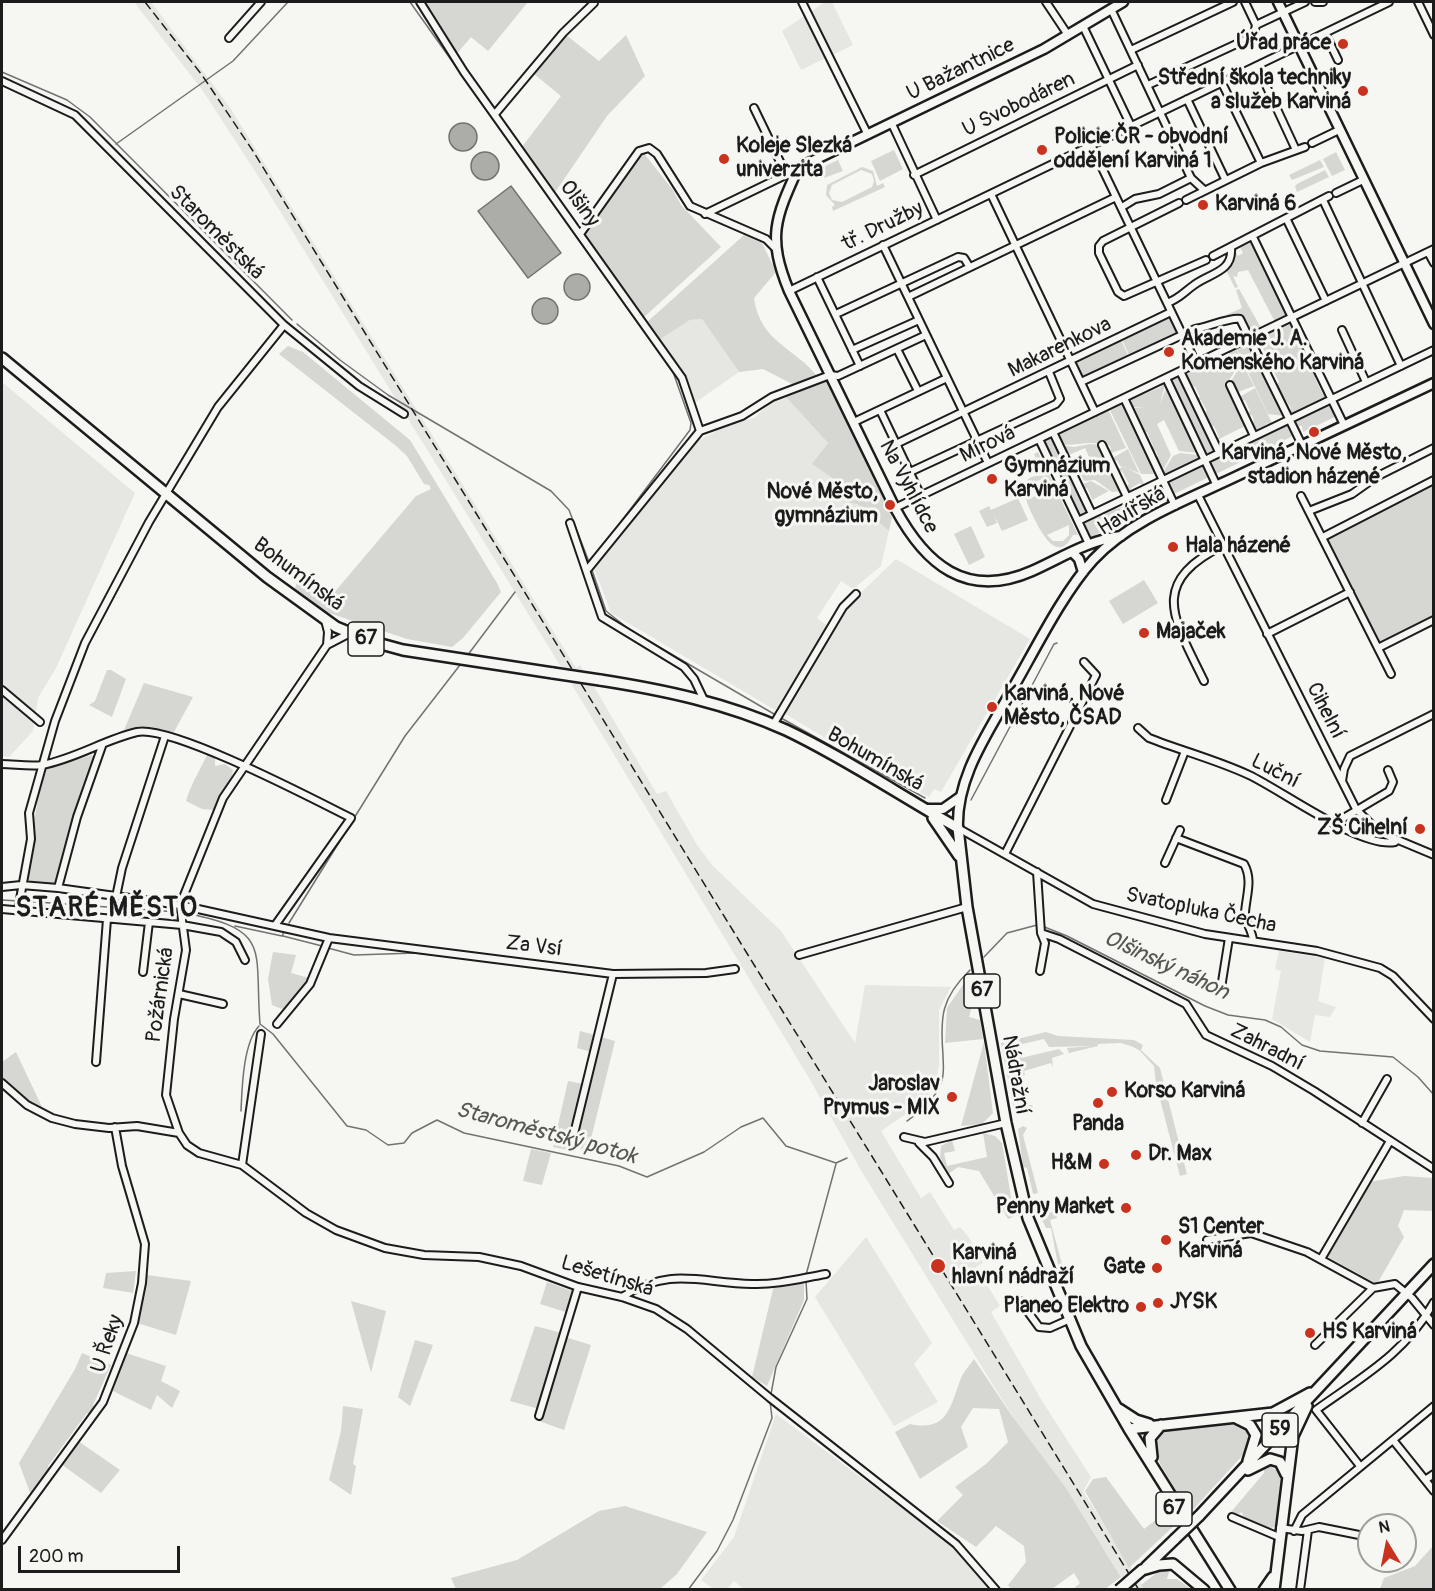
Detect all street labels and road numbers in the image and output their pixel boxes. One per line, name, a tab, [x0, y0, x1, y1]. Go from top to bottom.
street label: U Bažantnice	[903, 33, 1019, 107]
street label: U Svobodáren	[959, 67, 1079, 143]
street label: Olšiny	[554, 176, 604, 232]
street label: Staroměstská	[163, 180, 269, 286]
street label: tř. Družby	[838, 197, 928, 257]
street label: Makarenkova	[1004, 312, 1116, 384]
street label: Mírová	[956, 421, 1020, 469]
street label: Na Vyhlídce	[873, 436, 943, 538]
street label: Havířská	[1094, 482, 1170, 542]
street label: Bohumínská	[248, 533, 348, 617]
road number: 67	[348, 622, 384, 656]
street label: Cihelní	[1300, 679, 1350, 743]
street label: Bohumínská	[822, 722, 928, 798]
street label: Luční	[1247, 749, 1303, 795]
street label: Svatopluka Čecha	[1124, 883, 1278, 939]
street label: Za Vsí	[504, 931, 564, 963]
street label: Požárnická	[142, 946, 180, 1044]
road number: 67	[964, 974, 1000, 1008]
street label: Zahradní	[1226, 1019, 1308, 1077]
street label: Nádražní	[996, 1033, 1034, 1117]
street label: Lešetínská	[558, 1251, 656, 1303]
street label: U Řeky	[86, 1312, 130, 1376]
road number: 59	[1262, 1413, 1298, 1447]
road number: 67	[1156, 1492, 1192, 1526]

